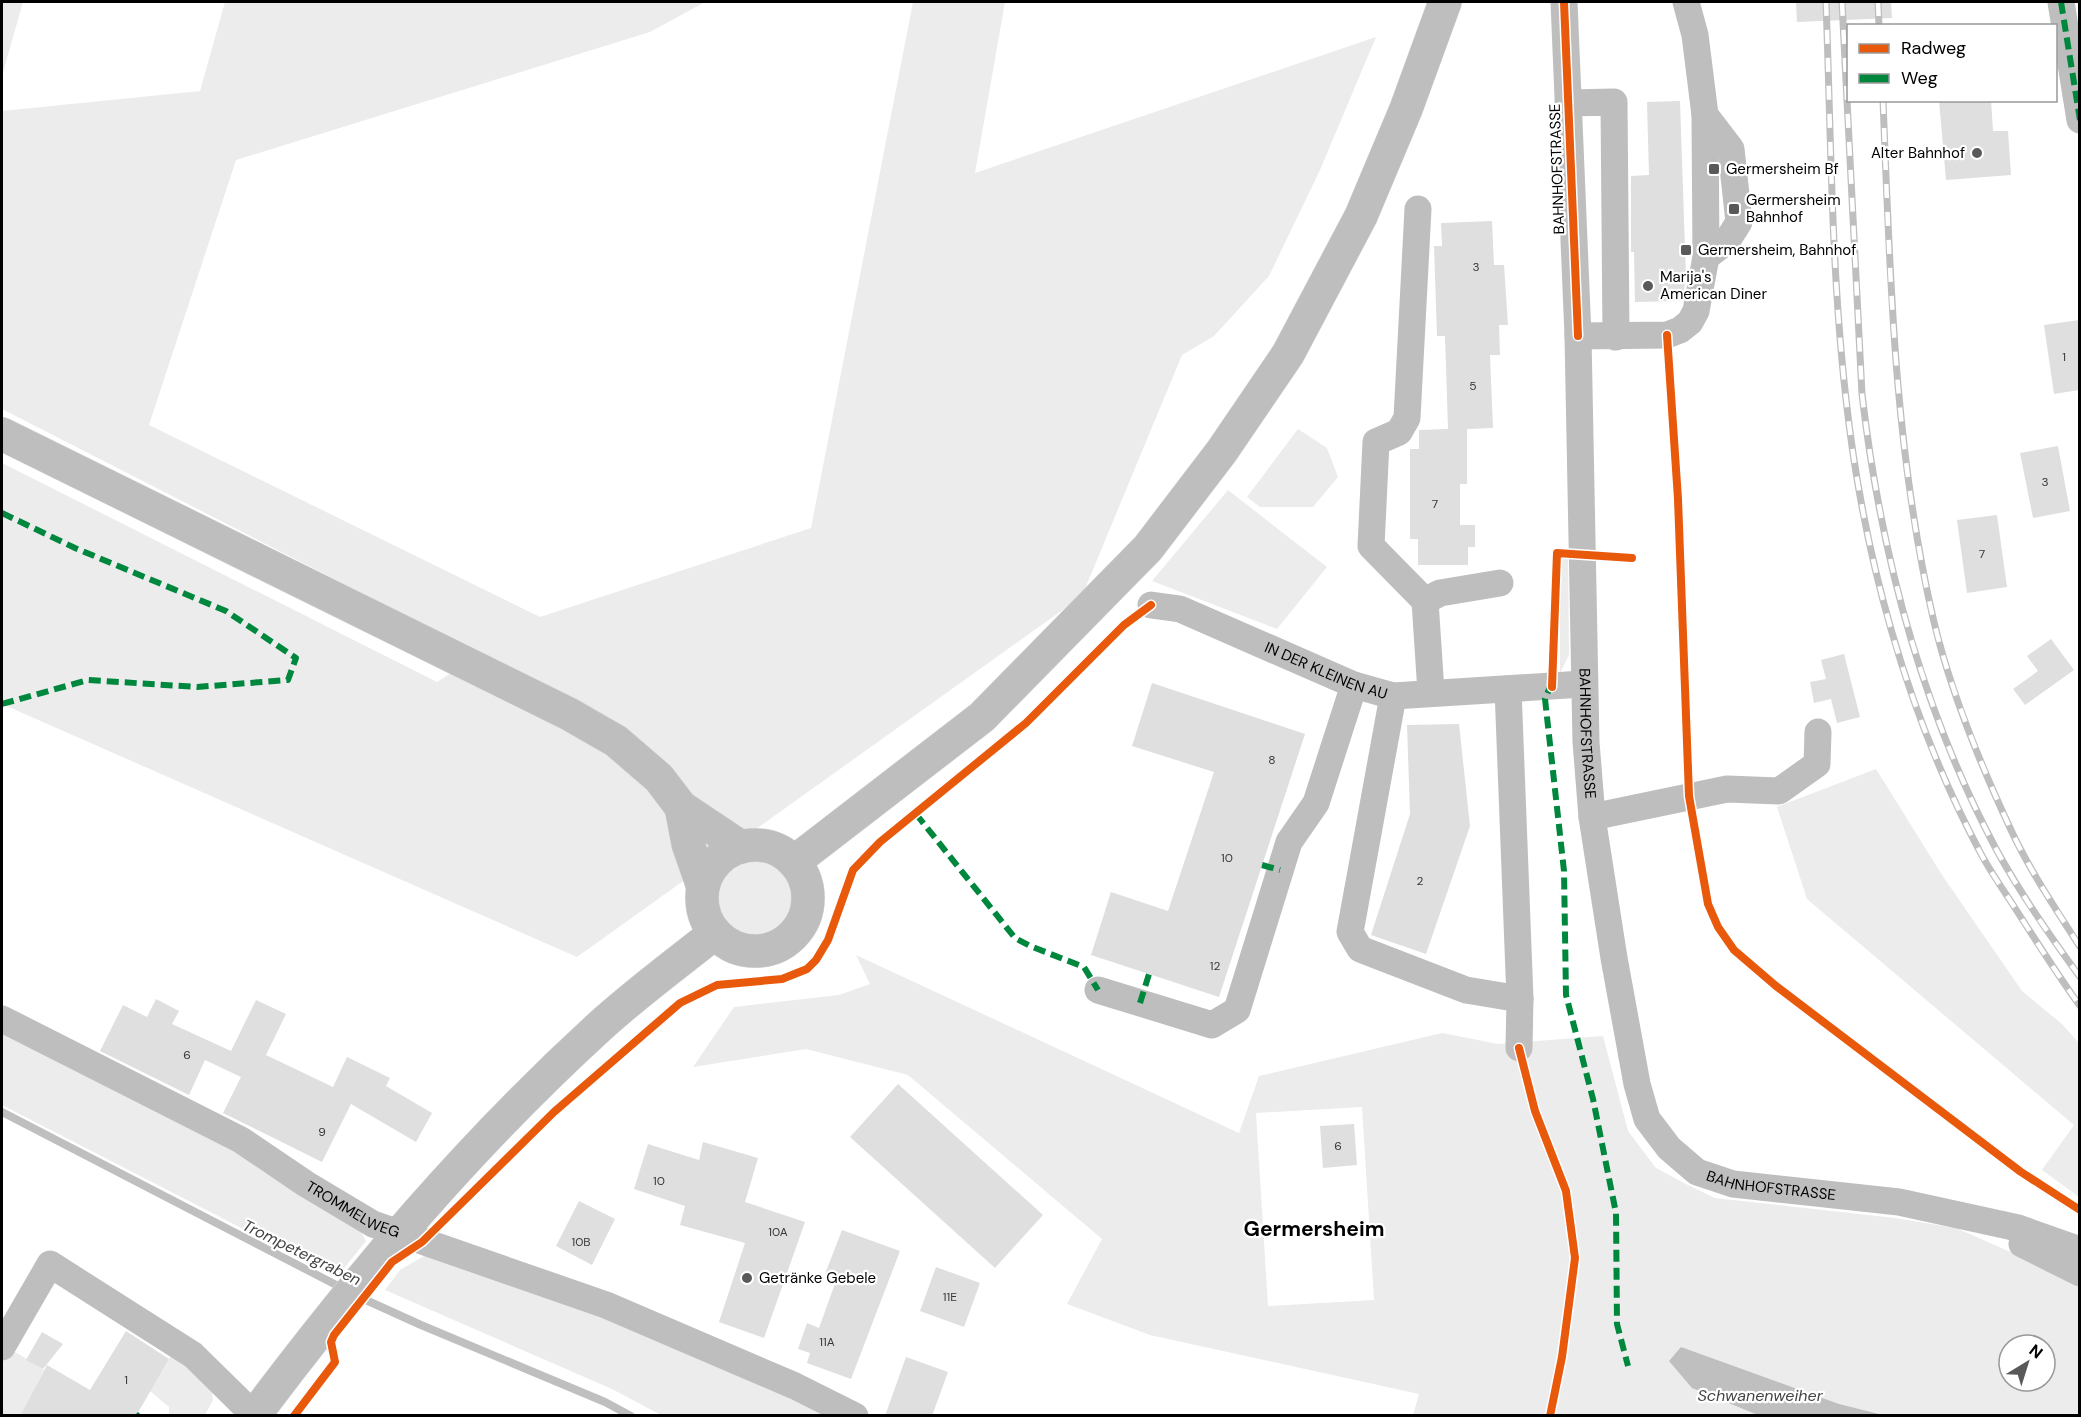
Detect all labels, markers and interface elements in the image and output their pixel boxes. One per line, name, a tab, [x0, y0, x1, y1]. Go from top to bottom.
legend	[1847, 24, 2057, 102]
text: Radweg	[1901, 36, 1966, 60]
text: Weg	[1901, 66, 1938, 90]
street label: BAHNHOFSTRASSE	[1545, 103, 1569, 235]
place label: Alter Bahnhof	[1871, 143, 1965, 163]
marker: Alter Bahnhof	[1970, 146, 1984, 160]
place label: Germersheim Bf	[1726, 159, 1839, 179]
marker: Germersheim Bf	[1707, 162, 1721, 176]
place label: Germersheim Bahnhof	[1746, 190, 1841, 227]
marker: Germersheim Bahnhof	[1727, 202, 1741, 216]
place label: Germersheim, Bahnhof	[1698, 240, 1856, 260]
marker: Germersheim, Bahnhof	[1679, 243, 1693, 257]
house number: 3	[1472, 259, 1480, 275]
place label: Marija's American Diner	[1660, 267, 1767, 304]
marker: Marija's American Diner	[1641, 279, 1655, 293]
house number: 1	[2062, 349, 2066, 365]
house number: 5	[1469, 378, 1477, 394]
house number: 3	[2041, 474, 2049, 490]
house number: 7	[1432, 496, 1438, 512]
house number: 7	[1979, 546, 1985, 562]
street label: IN DER KLEINEN AU	[1261, 637, 1390, 704]
street label: BAHNHOFSTRASSE	[1575, 668, 1601, 800]
house number: 8	[1268, 752, 1276, 768]
house number: 10	[1221, 850, 1233, 866]
house number: 2	[1417, 873, 1424, 889]
house number: 12	[1210, 958, 1220, 974]
house number: 6	[183, 1047, 191, 1063]
house number: 9	[318, 1124, 326, 1140]
house number: 6	[1334, 1138, 1342, 1154]
street label: BAHNHOFSTRASSE	[1704, 1166, 1837, 1205]
house number: 10	[653, 1173, 665, 1189]
street label: TROMMELWEG	[302, 1176, 402, 1242]
water label: Trompetergraben	[239, 1215, 365, 1290]
district label: Germersheim	[1244, 1215, 1384, 1243]
house number: 10A	[768, 1224, 788, 1240]
house number: 10B	[571, 1234, 591, 1250]
place label: Getränke Gebele	[759, 1268, 876, 1288]
marker: Getränke Gebele	[740, 1271, 754, 1285]
house number: 11E	[943, 1289, 957, 1305]
north arrow	[1997, 1333, 2057, 1393]
house number: 11A	[819, 1334, 835, 1350]
text: N	[2025, 1340, 2047, 1363]
house number: 1	[124, 1372, 128, 1388]
water label: Schwanenweiher	[1697, 1385, 1824, 1406]

